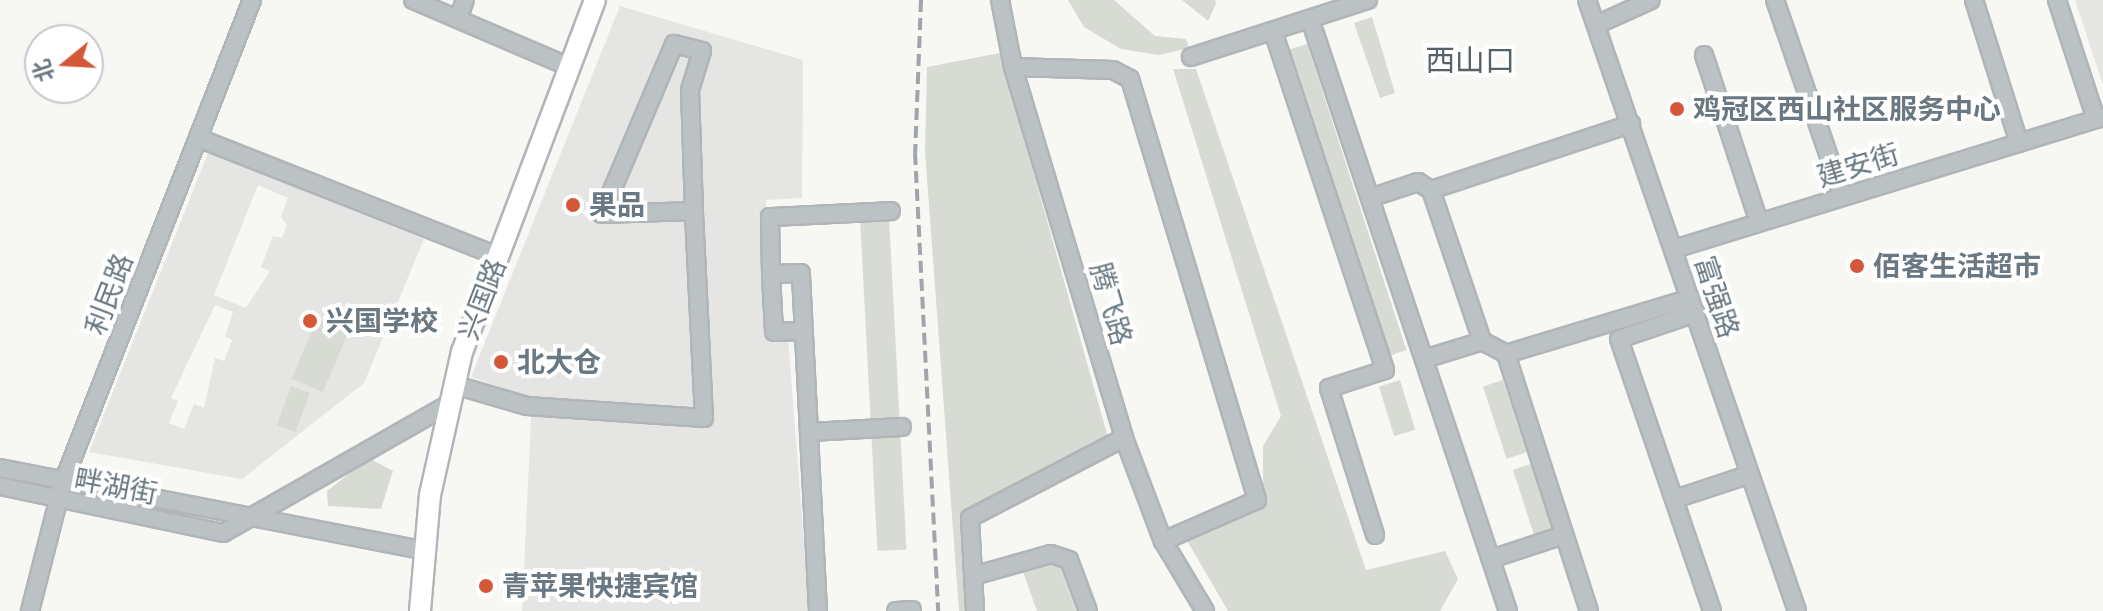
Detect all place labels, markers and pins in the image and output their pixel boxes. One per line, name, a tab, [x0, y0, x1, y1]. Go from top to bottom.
place label: 鸡冠区西山社区服务中心	[1693, 92, 2001, 126]
marker: 鸡冠区西山社区服务中心	[1668, 100, 1686, 118]
place label: 果品	[589, 188, 645, 222]
marker: 果品	[564, 196, 582, 214]
place label: 佰客生活超市	[1873, 249, 2041, 283]
marker: 佰客生活超市	[1848, 257, 1866, 275]
place label: 兴国学校	[326, 304, 438, 338]
marker: 兴国学校	[301, 312, 319, 330]
place label: 北大仓	[517, 345, 601, 379]
marker: 北大仓	[492, 353, 510, 371]
place label: 青苹果快捷宾馆	[502, 569, 698, 603]
marker: 青苹果快捷宾馆	[477, 577, 495, 595]

